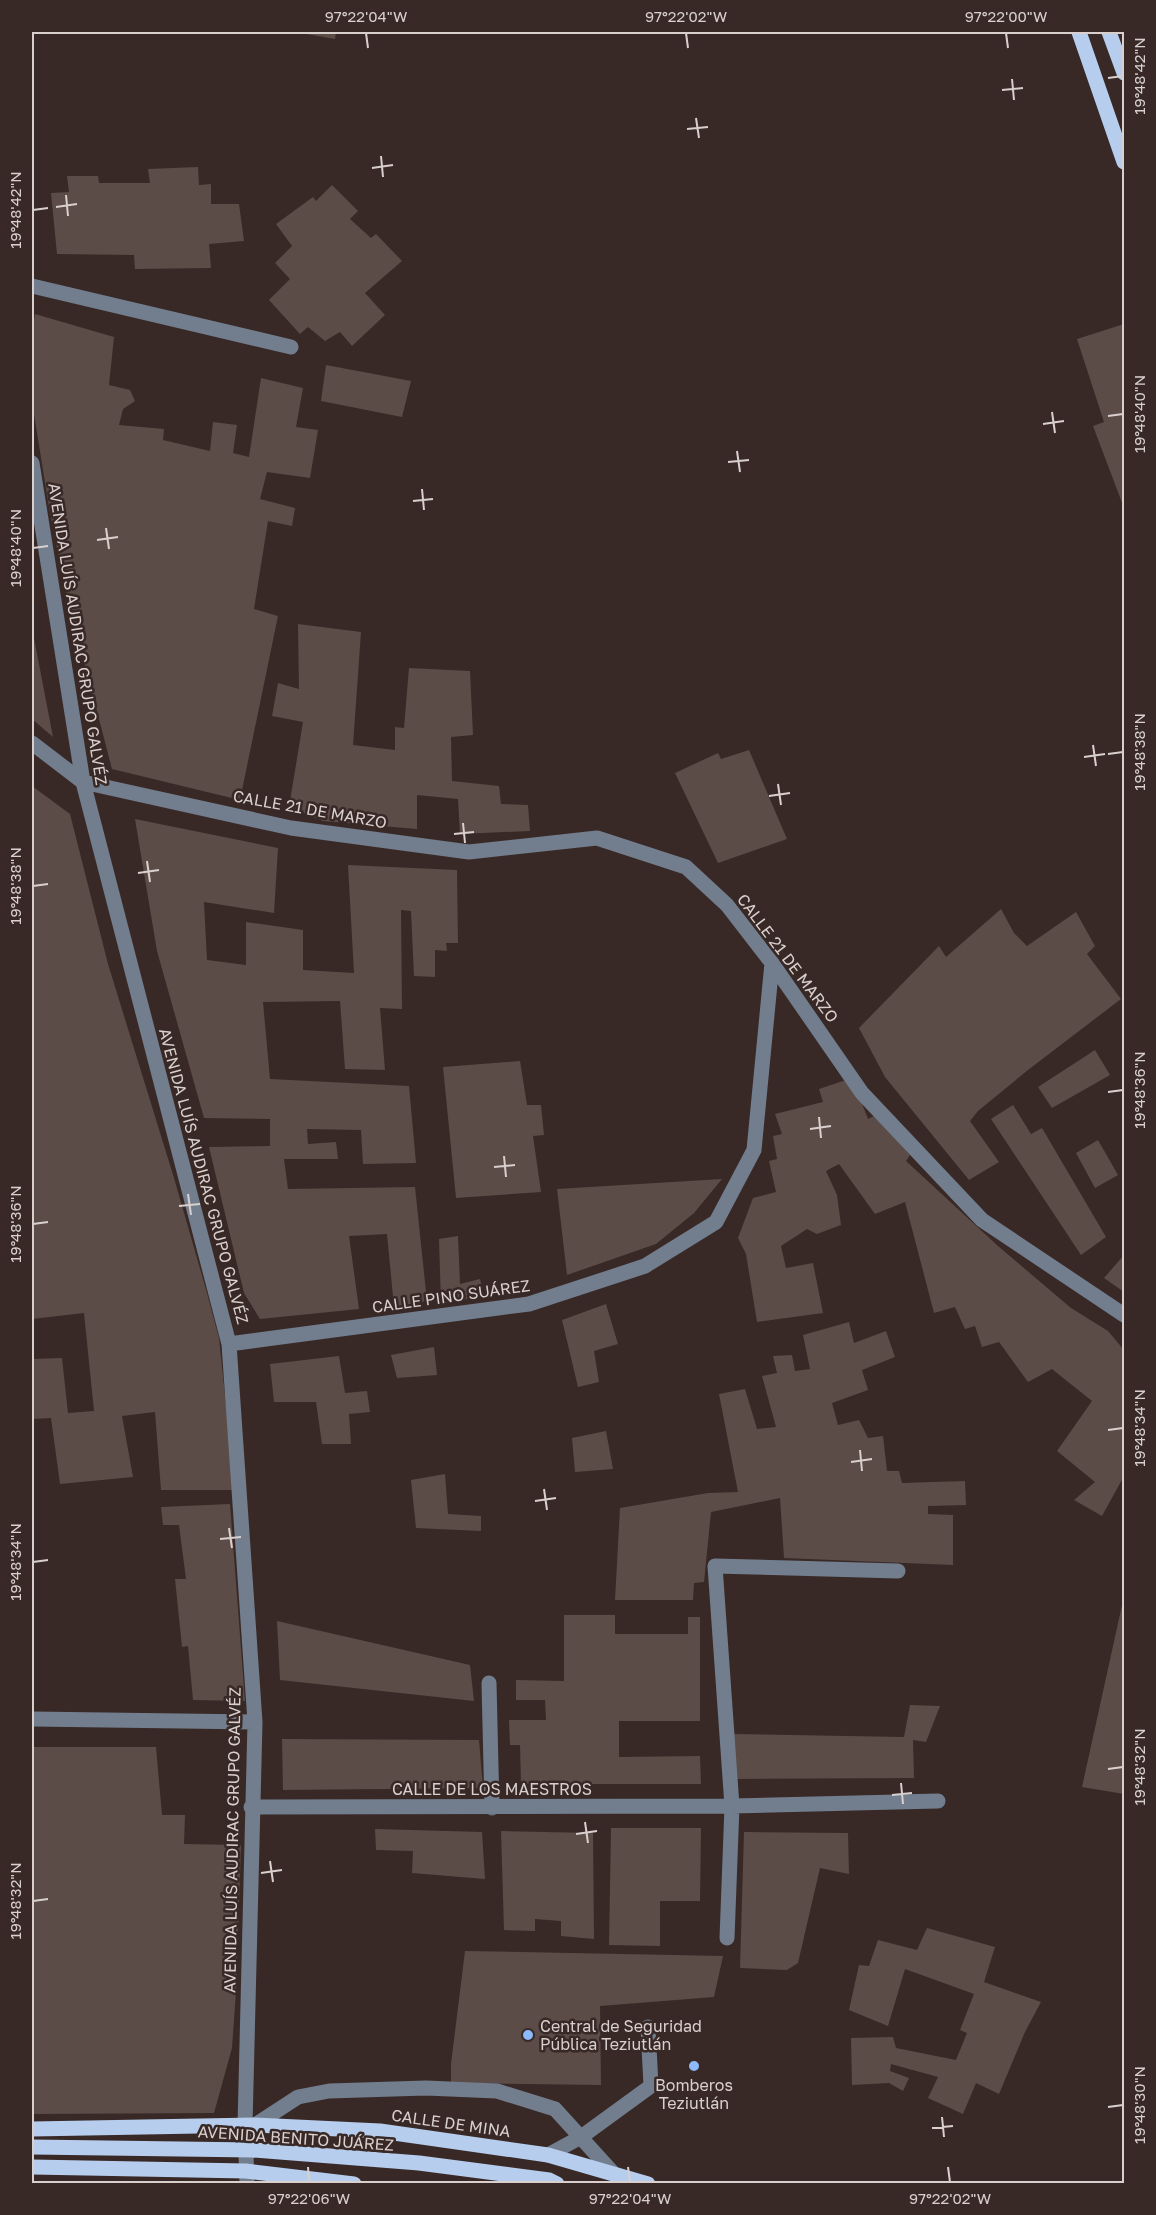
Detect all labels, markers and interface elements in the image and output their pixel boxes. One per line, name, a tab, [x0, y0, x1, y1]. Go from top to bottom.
text: 97°22'04"W	[325, 7, 407, 25]
text: 97°22'02"W	[645, 7, 727, 25]
text: 97°22'00"W	[965, 7, 1047, 25]
text: 19°48'42"N	[1130, 37, 1148, 115]
text: 19°48'42"N	[6, 171, 24, 249]
text: 19°48'40"N	[1130, 375, 1148, 453]
street label: AVENIDA LUÍS AUDIRAC GRUPO GALVÉZ	[44, 481, 112, 787]
text: 19°48'40"N	[6, 509, 24, 587]
text: 19°48'38"N	[1130, 713, 1148, 791]
street label: CALLE 21 DE MARZO	[231, 786, 389, 832]
text: 19°48'38"N	[6, 847, 24, 925]
street label: CALLE 21 DE MARZO	[733, 890, 843, 1026]
street label: AVENIDA LUÍS AUDIRAC GRUPO GALVÉZ	[155, 1026, 253, 1326]
text: 19°48'36"N	[1130, 1051, 1148, 1129]
text: 19°48'36"N	[6, 1185, 24, 1263]
street label: CALLE PINO SUÁREZ	[371, 1275, 531, 1317]
text: 19°48'34"N	[1130, 1389, 1148, 1467]
text: 19°48'34"N	[6, 1523, 24, 1601]
street label: AVENIDA LUÍS AUDIRAC GRUPO GALVÉZ	[219, 1687, 245, 1993]
text: 19°48'32"N	[1130, 1728, 1148, 1806]
street label: CALLE DE LOS MAESTROS	[392, 1779, 592, 1799]
text: 19°48'32"N	[6, 1862, 24, 1940]
place label: Central de Seguridad Pública Teziutlán	[540, 2016, 702, 2054]
marker: Central de Seguridad Pública Teziutlán	[521, 2028, 535, 2042]
marker: Bomberos Teziutlán	[687, 2059, 701, 2073]
text: 19°48'30"N	[1130, 2066, 1148, 2144]
place label: Bomberos Teziutlán	[655, 2075, 733, 2113]
street label: CALLE DE MINA	[390, 2105, 512, 2141]
street label: AVENIDA BENITO JUÁREZ	[197, 2121, 395, 2155]
text: 97°22'06"W	[268, 2189, 350, 2207]
text: 97°22'04"W	[589, 2189, 671, 2207]
text: 97°22'02"W	[909, 2189, 991, 2207]

